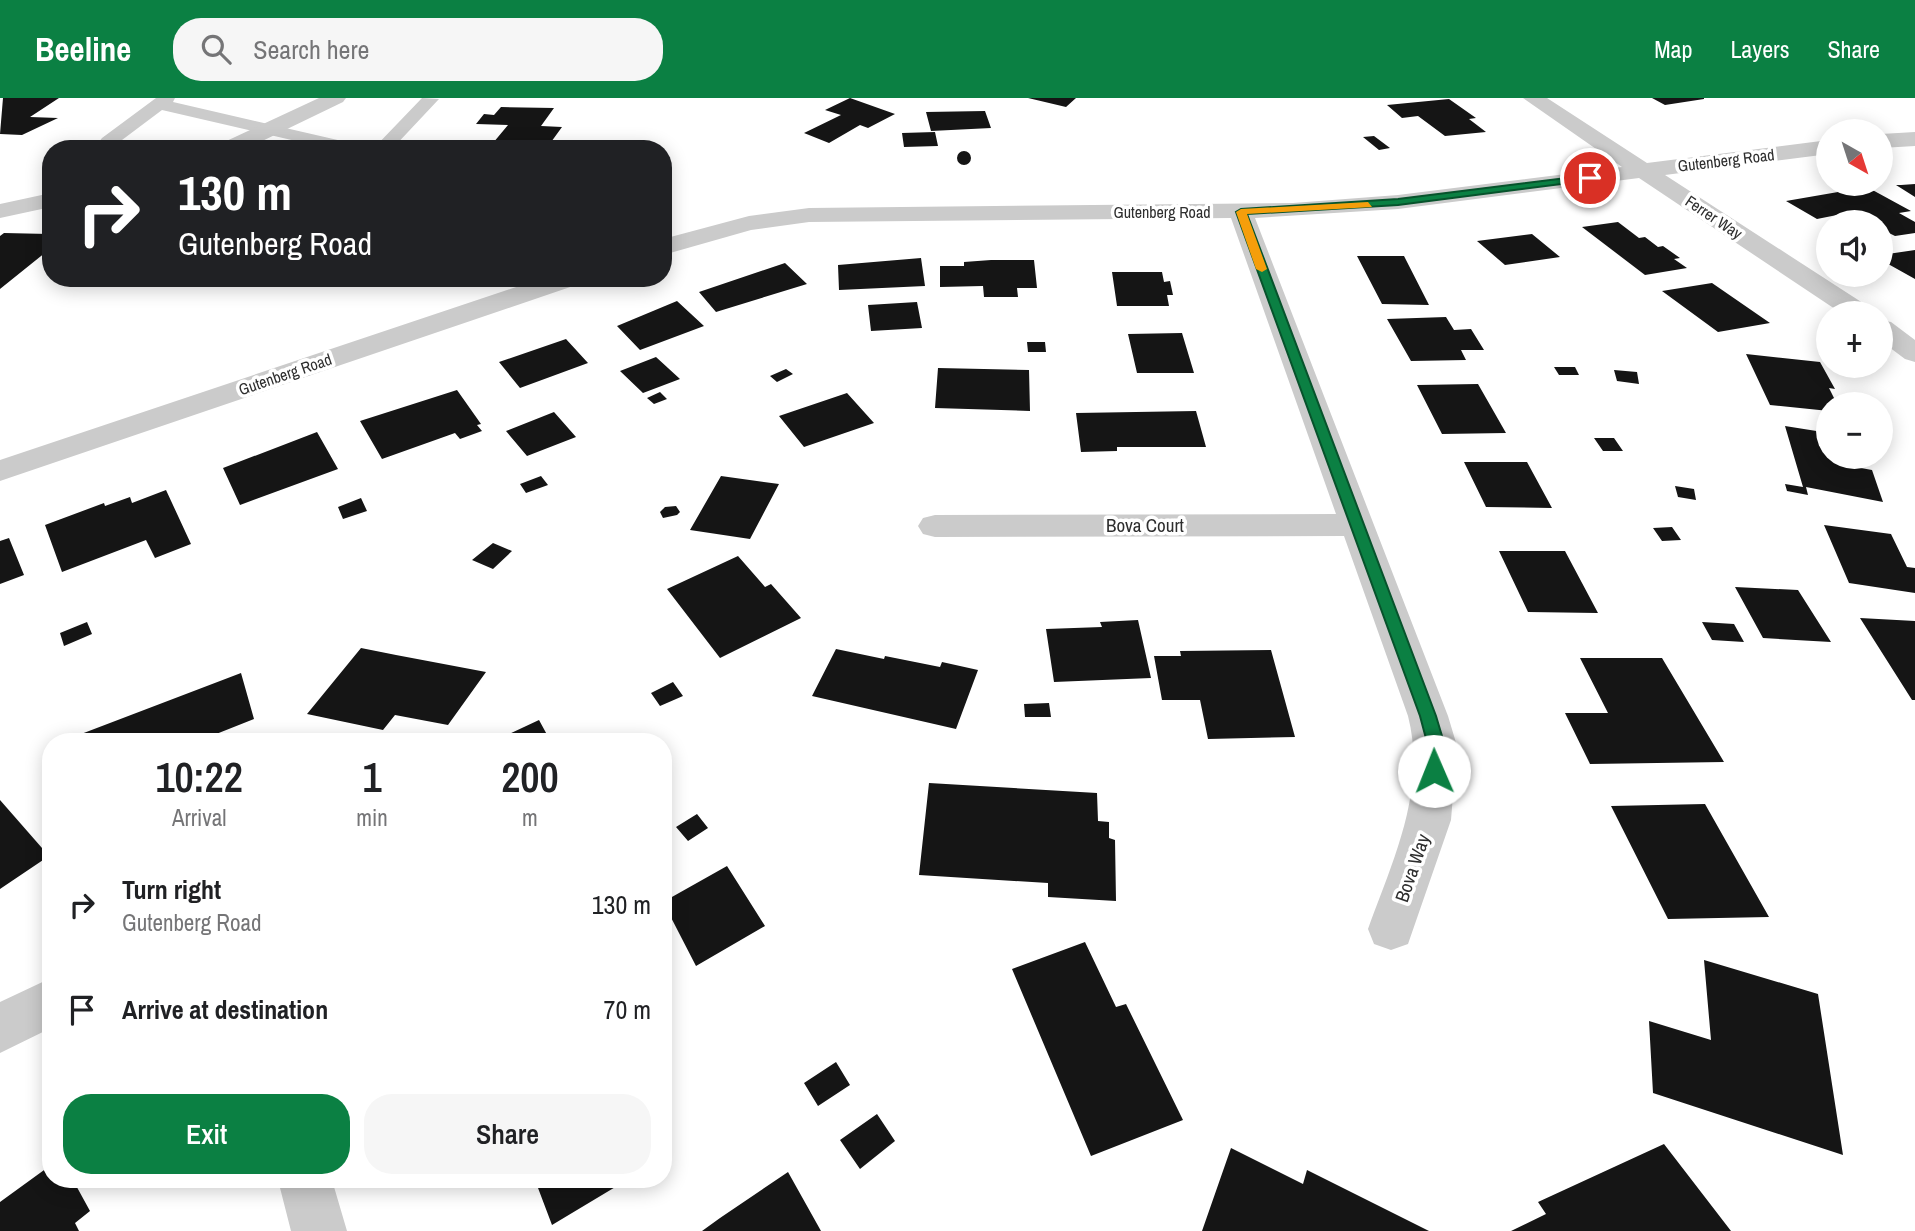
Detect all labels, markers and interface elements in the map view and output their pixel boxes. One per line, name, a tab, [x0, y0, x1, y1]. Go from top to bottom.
search box	[173, 18, 663, 81]
text: Beeline	[35, 27, 131, 71]
icon: search	[197, 30, 235, 68]
text: Search here	[253, 32, 369, 67]
text: Map	[1654, 33, 1692, 65]
text: Layers	[1730, 33, 1789, 65]
text: Share	[1827, 33, 1880, 65]
north arrow	[1816, 119, 1894, 196]
map controls	[1816, 119, 1893, 469]
street label: Gutenberg Road	[1677, 143, 1775, 177]
pin	[1560, 148, 1620, 208]
text: 130 m	[178, 159, 292, 225]
icon: arrive	[1571, 159, 1609, 197]
icon: right	[63, 168, 154, 259]
street label: Ferrer Way	[1681, 190, 1747, 244]
street label: Gutenberg Road	[1113, 201, 1211, 223]
button: sound	[1816, 210, 1893, 287]
text: Gutenberg Road	[178, 222, 372, 265]
button: +	[1816, 301, 1893, 378]
street label: Gutenberg Road	[236, 348, 334, 400]
button: −	[1816, 392, 1893, 469]
street label: Bova Court	[1106, 512, 1185, 538]
position arrow	[1397, 734, 1471, 808]
text: 10:22	[155, 749, 243, 805]
text: 1	[362, 749, 382, 805]
text: 200	[501, 749, 559, 805]
text: Arrival	[172, 802, 226, 833]
text: min	[356, 802, 388, 833]
text: m	[522, 802, 538, 833]
street label: Bova Way	[1388, 830, 1436, 906]
text: Turn right	[122, 872, 221, 907]
icon: right	[63, 886, 101, 924]
text: 130 m	[592, 887, 651, 922]
text: Gutenberg Road	[122, 907, 261, 938]
icon: arrive	[63, 991, 101, 1029]
text: Arrive at destination	[122, 992, 328, 1027]
text: 70 m	[604, 992, 651, 1027]
button: Exit	[63, 1094, 350, 1174]
button: Share	[364, 1094, 651, 1174]

